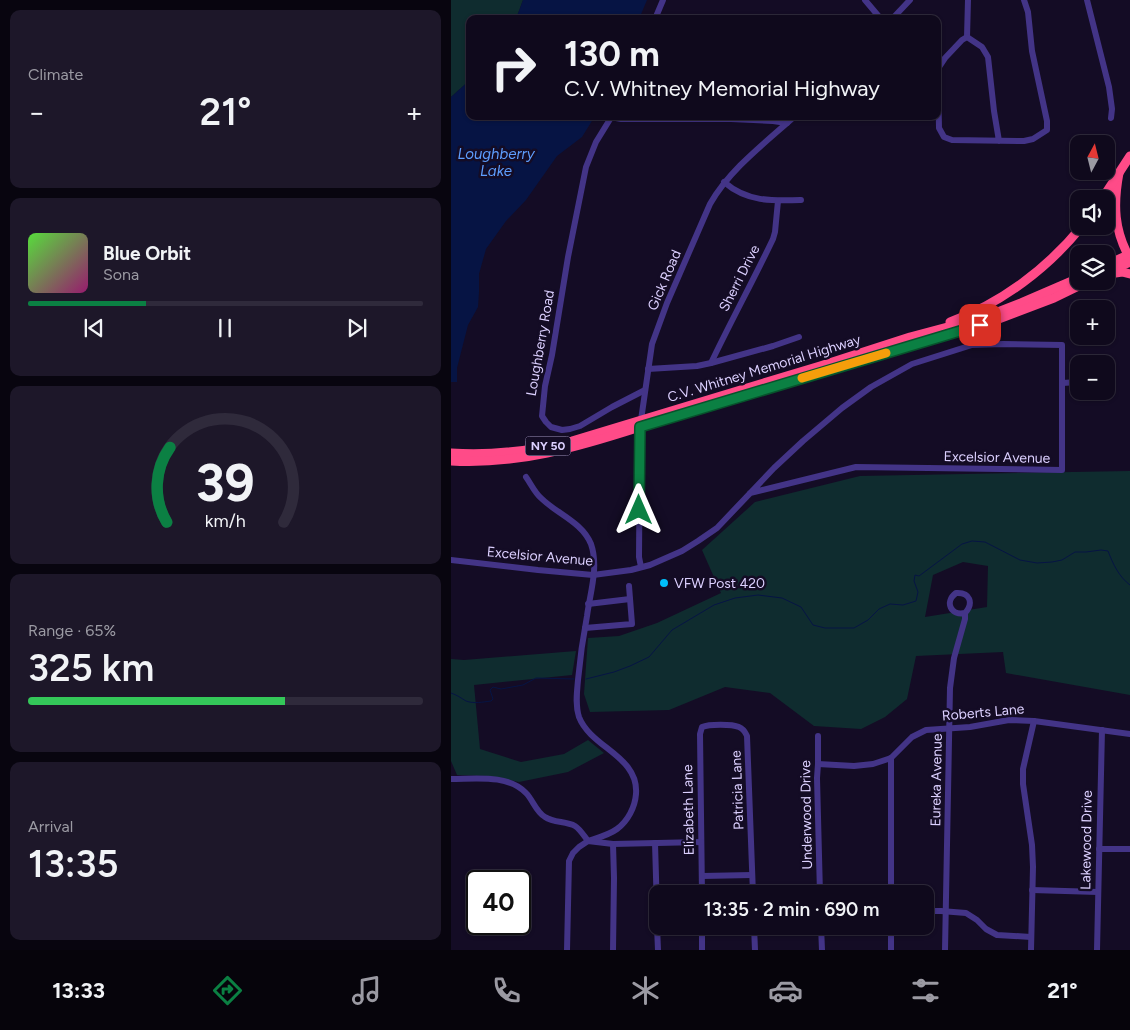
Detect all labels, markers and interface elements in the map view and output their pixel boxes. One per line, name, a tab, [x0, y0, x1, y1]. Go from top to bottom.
text: 130 m	[564, 33, 660, 75]
icon: right	[481, 35, 546, 100]
text: Climate	[28, 65, 83, 84]
text: C.V. Whitney Memorial Highway	[564, 75, 880, 102]
text: 21°	[200, 89, 251, 135]
text: −	[28, 95, 45, 129]
text: +	[406, 95, 423, 129]
north arrow	[1070, 135, 1115, 180]
map controls	[1070, 135, 1115, 400]
water label: Loughberry Lake	[457, 145, 536, 180]
button: sound	[1070, 190, 1115, 235]
text: Blue Orbit	[103, 242, 191, 265]
street label: Sherri Drive	[715, 242, 764, 314]
button: layers	[1070, 245, 1115, 290]
street label: Gick Road	[644, 247, 685, 313]
text: Sona	[103, 265, 139, 284]
street label: Loughberry Road	[523, 289, 558, 398]
button: +	[1070, 300, 1115, 345]
pin	[959, 304, 1001, 346]
icon: arrive	[966, 311, 994, 339]
icon: previous	[80, 314, 108, 342]
icon: pause	[211, 314, 239, 342]
icon: next	[343, 314, 371, 342]
street label: C.V. Whitney Memorial Highway	[666, 331, 863, 406]
button: −	[1070, 355, 1115, 400]
road number: NY 50	[525, 436, 571, 456]
street label: Excelsior Avenue	[944, 448, 1051, 467]
text: 39	[196, 452, 255, 514]
position arrow	[612, 483, 664, 535]
text: km/h	[205, 510, 246, 531]
street label: Excelsior Avenue	[486, 543, 594, 570]
place label: VFW Post 420	[674, 575, 765, 592]
marker: VFW Post 420	[658, 577, 670, 589]
text: Range · 65%	[28, 621, 116, 640]
text: 325 km	[28, 645, 154, 691]
street label: Roberts Lane	[941, 700, 1025, 725]
street label: Eureka Avenue	[927, 733, 946, 827]
street label: Patricia Lane	[728, 750, 747, 830]
street label: Underwood Drive	[797, 760, 816, 870]
street label: Elizabeth Lane	[679, 764, 698, 856]
street label: Lakewood Drive	[1077, 790, 1096, 890]
text: Arrival	[28, 817, 73, 836]
text: 13:35	[28, 841, 118, 887]
speed limit sign: 40	[466, 870, 531, 935]
text: 13:35 · 2 min · 690 m	[704, 898, 879, 921]
icon: directions	[210, 973, 245, 1008]
icon: music	[349, 973, 384, 1008]
icon: phone	[489, 973, 524, 1008]
icon: climate	[628, 973, 663, 1008]
icon: car	[768, 973, 803, 1008]
icon: filters	[908, 973, 943, 1008]
text: 13:33	[52, 977, 105, 1004]
text: 21°	[1047, 977, 1078, 1004]

